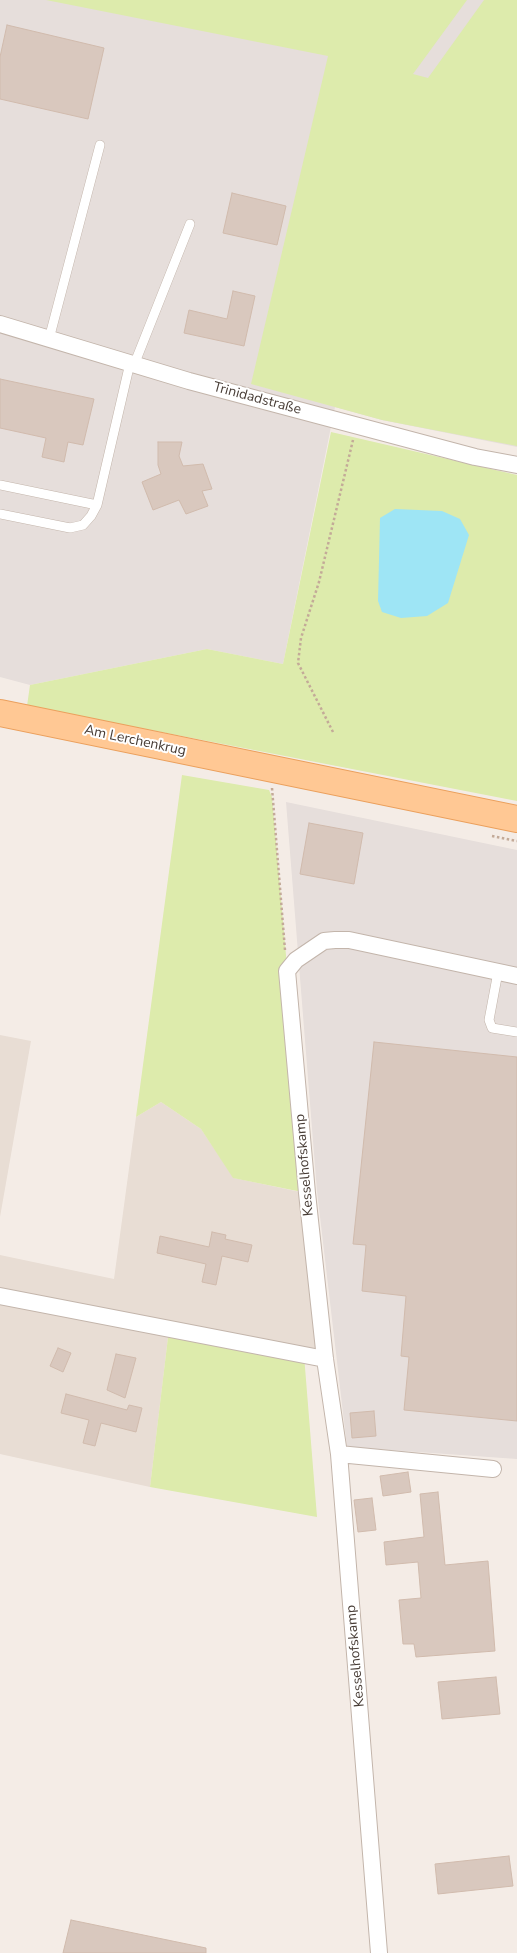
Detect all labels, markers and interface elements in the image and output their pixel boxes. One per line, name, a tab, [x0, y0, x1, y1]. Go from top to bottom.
street label: Trinidadstraße	[211, 379, 303, 419]
street label: Am Lerchenkrug	[83, 722, 187, 760]
street label: Kesselhofskamp	[292, 1113, 318, 1217]
street label: Kesselhofskamp	[343, 1604, 369, 1708]

